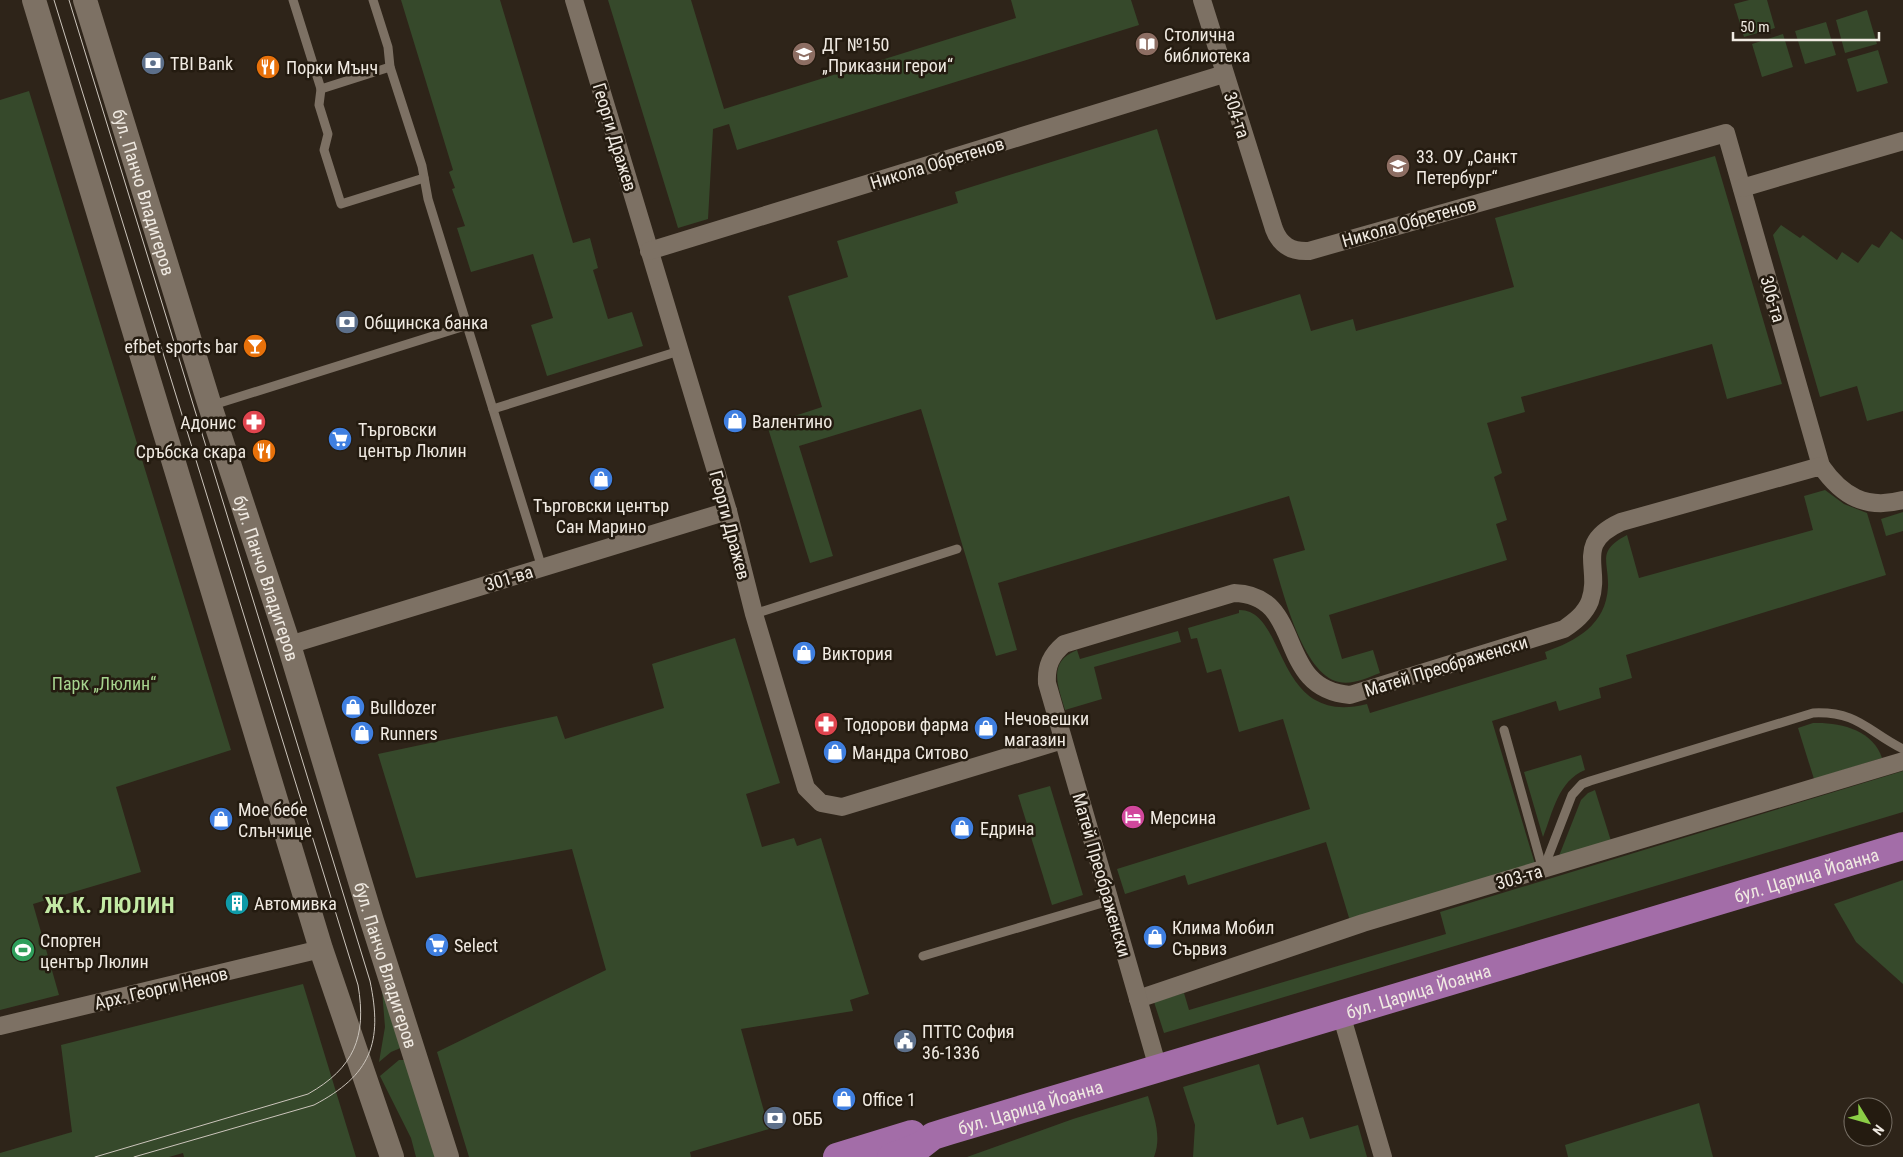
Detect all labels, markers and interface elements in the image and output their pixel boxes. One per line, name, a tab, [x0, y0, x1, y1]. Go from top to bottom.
scale bar	[1733, 10, 1879, 42]
text: 50 m	[1740, 18, 1770, 36]
place label: Столична библиотека	[1164, 24, 1250, 66]
library icon: Столична библиотека	[1134, 31, 1160, 57]
place label: ДГ №150 „Приказни герои“	[822, 34, 953, 76]
school or university icon: ДГ №150 „Приказни герои“	[791, 41, 817, 67]
bank icon: TBI Bank	[140, 50, 166, 76]
place label: TBI Bank	[170, 53, 233, 74]
restaurant icon: Порки Мънч	[255, 54, 281, 80]
place label: Порки Мънч	[286, 57, 378, 78]
street label: Георги Дражев	[589, 80, 641, 194]
street label: 304-та	[1220, 89, 1254, 141]
street label: бул. Панчо Владигеров	[109, 106, 180, 278]
street label: Никола Обретенов	[868, 133, 1006, 193]
place label: 33. ОУ „Санкт Петербург“	[1416, 146, 1518, 188]
school or university icon: 33. ОУ „Санкт Петербург“	[1385, 153, 1411, 179]
street label: Никола Обретенов	[1339, 193, 1479, 251]
street label: 306-та	[1756, 273, 1790, 325]
bank icon: Общинска банка	[334, 309, 360, 335]
place label: Общинска банка	[364, 312, 488, 333]
bar icon: efbet sports bar	[242, 333, 268, 359]
place label: efbet sports bar	[124, 336, 239, 357]
shop icon: Валентино	[722, 408, 748, 434]
pharmacy icon: Адонис	[241, 409, 267, 435]
place label: Валентино	[752, 411, 832, 432]
place label: Адонис	[180, 412, 236, 433]
place label: Търговски център Люлин	[358, 419, 467, 461]
supermarket icon: Търговски център Люлин	[327, 426, 353, 452]
restaurant icon: Сръбска скара	[251, 438, 277, 464]
place label: Сръбска скара	[136, 441, 246, 462]
shop icon: Търговски център Сан Марино	[588, 466, 614, 492]
street label: Георги Дражев	[705, 468, 755, 582]
street label: бул. Панчо Владигеров	[230, 493, 304, 663]
place label: Търговски център Сан Марино	[533, 495, 669, 537]
street label: 301-ва	[483, 561, 535, 595]
street label: Матей Преображенски	[1362, 631, 1530, 701]
shop icon: Виктория	[791, 640, 817, 666]
place label: Виктория	[822, 643, 893, 664]
park label: Парк „Люлин“	[52, 673, 156, 694]
shop icon: Bulldozer	[340, 694, 366, 720]
place label: Bulldozer	[370, 697, 437, 718]
place label: Нечовешки магазин	[1004, 708, 1089, 750]
pharmacy icon: Тодорови фарма	[813, 711, 839, 737]
place label: Тодорови фарма	[844, 714, 969, 735]
shop icon: Нечовешки магазин	[973, 715, 999, 741]
shop icon: Runners	[349, 720, 375, 746]
place label: Runners	[380, 723, 438, 744]
shop icon: Мандра Ситово	[822, 739, 848, 765]
place label: Мандра Ситово	[852, 742, 968, 763]
street label: Матей Преображенски	[1068, 790, 1136, 960]
place label: Мое бебе Слънчице	[238, 799, 312, 841]
hotel icon: Мерсина	[1120, 804, 1146, 830]
shop icon: Мое бебе Слънчице	[208, 806, 234, 832]
place label: Мерсина	[1150, 807, 1216, 828]
shop icon: Едрина	[949, 815, 975, 841]
place label: Едрина	[980, 818, 1034, 839]
street label: бул. Царица Йоанна	[1731, 843, 1881, 906]
street label: 303-та	[1493, 860, 1545, 894]
street label: бул. Панчо Владигеров	[350, 879, 422, 1051]
building icon: Автомивка	[224, 890, 250, 916]
district label: Ж.К. ЛЮЛИН	[44, 893, 176, 918]
place label: Автомивка	[254, 893, 337, 914]
place label: Клима Мобил Сървиз	[1172, 917, 1274, 959]
shop icon: Клима Мобил Сървиз	[1142, 924, 1168, 950]
place label: Спортен център Люлин	[40, 930, 149, 972]
supermarket icon: Select	[424, 932, 450, 958]
place label: Select	[454, 935, 498, 956]
sports icon: Спортен център Люлин	[10, 937, 36, 963]
street label: бул. Царица Йоанна	[1343, 959, 1493, 1022]
street label: Арх. Георги Ненов	[92, 962, 230, 1014]
place label: ПТТС София 36-1336	[922, 1021, 1015, 1063]
public building icon: ПТТС София 36-1336	[892, 1028, 918, 1054]
street label: бул. Царица Йоанна	[955, 1075, 1105, 1138]
shop icon: Office 1	[831, 1086, 857, 1112]
place label: Office 1	[862, 1089, 916, 1110]
north arrow	[1843, 1097, 1893, 1147]
bank icon: ОББ	[762, 1105, 788, 1131]
place label: ОББ	[792, 1108, 823, 1129]
text: N	[1869, 1122, 1887, 1138]

